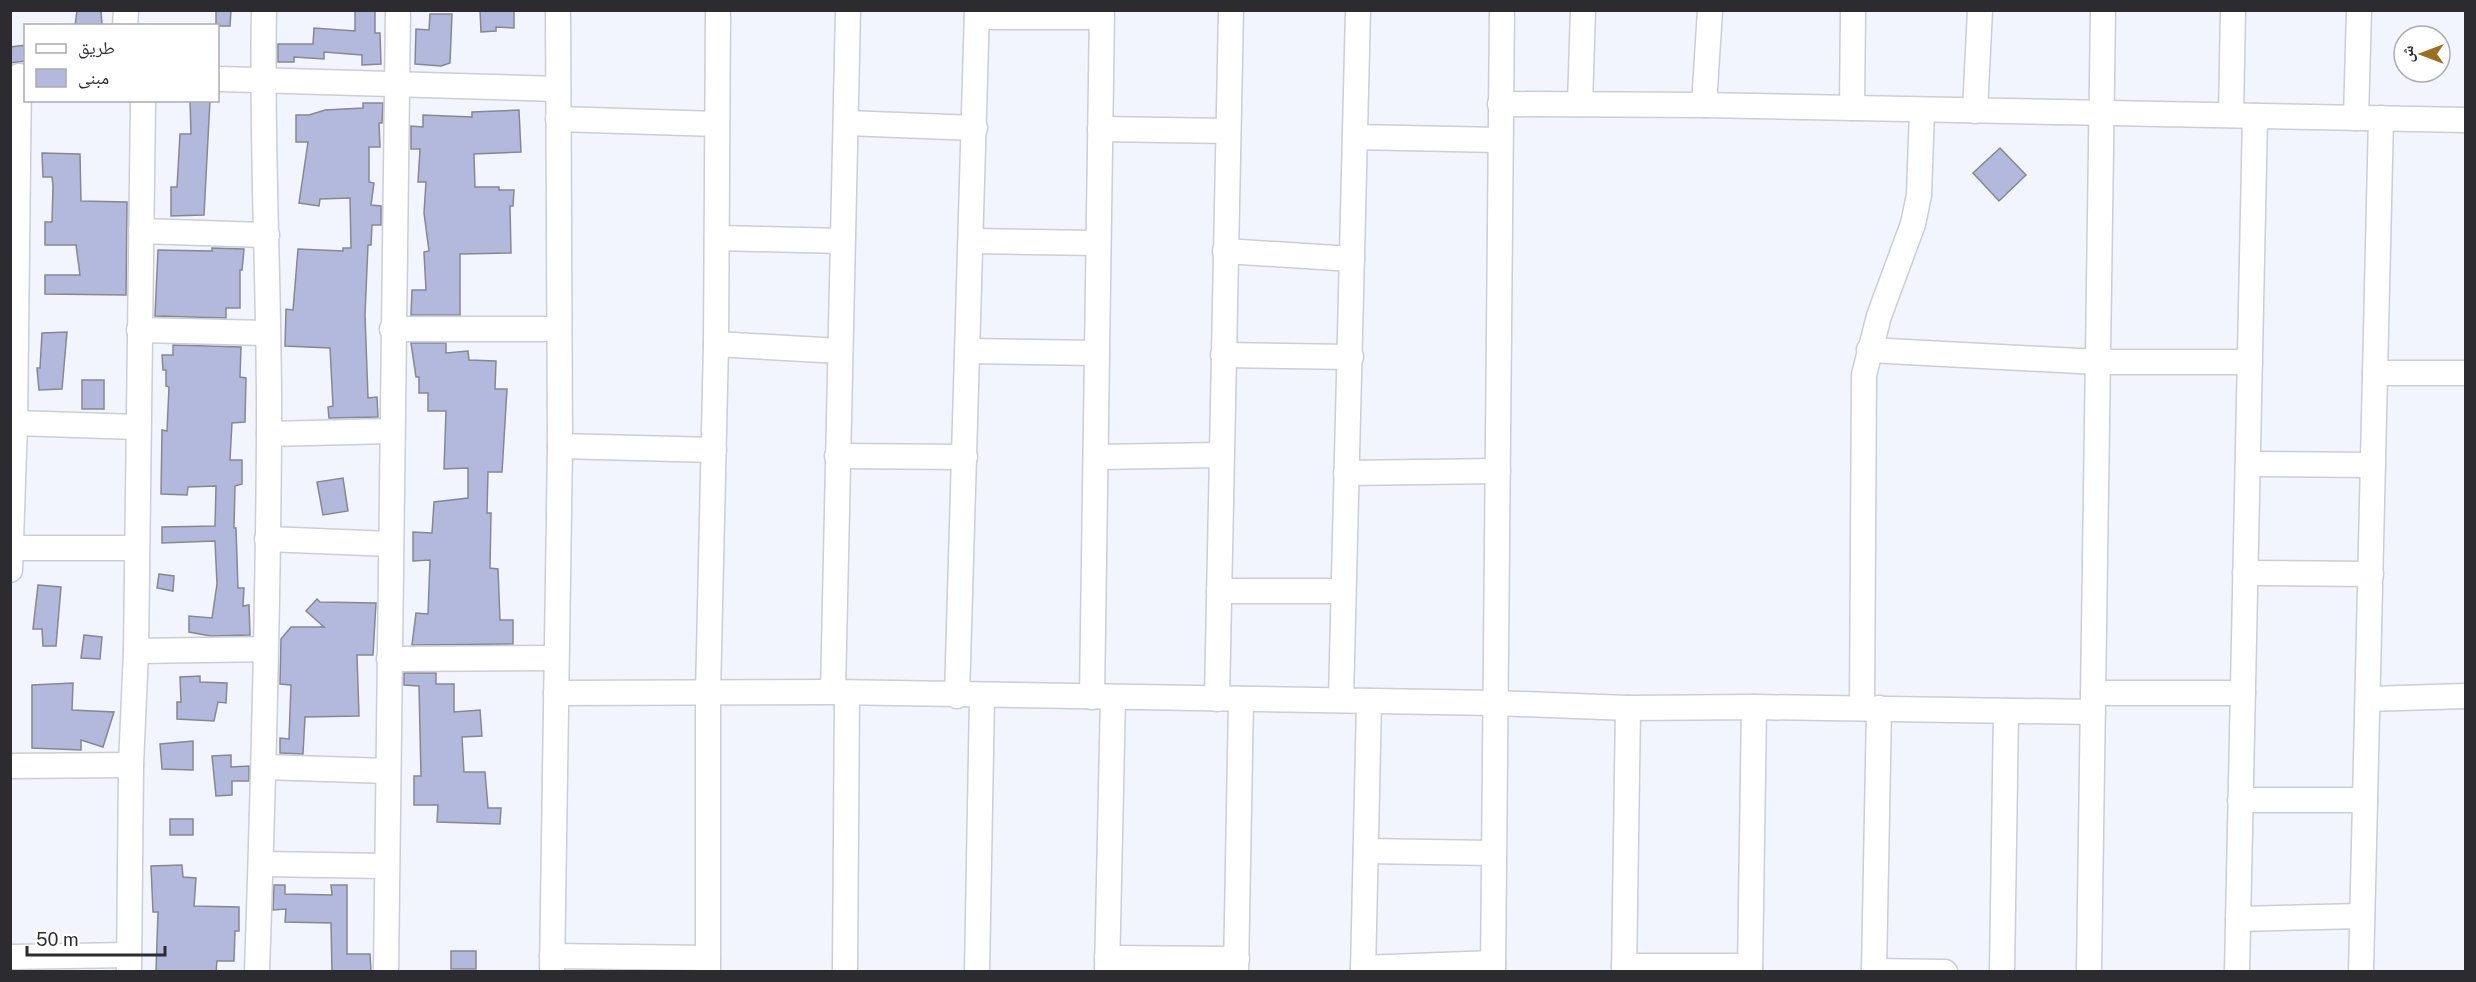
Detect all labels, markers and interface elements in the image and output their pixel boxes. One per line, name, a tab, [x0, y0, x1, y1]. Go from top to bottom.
legend	[24, 24, 219, 102]
north arrow	[2392, 24, 2452, 84]
text: طريق	[78, 37, 115, 59]
text: ش	[2398, 45, 2417, 62]
text: مبنى	[78, 67, 109, 89]
scale bar	[27, 919, 165, 957]
text: 50 m	[36, 929, 79, 950]

